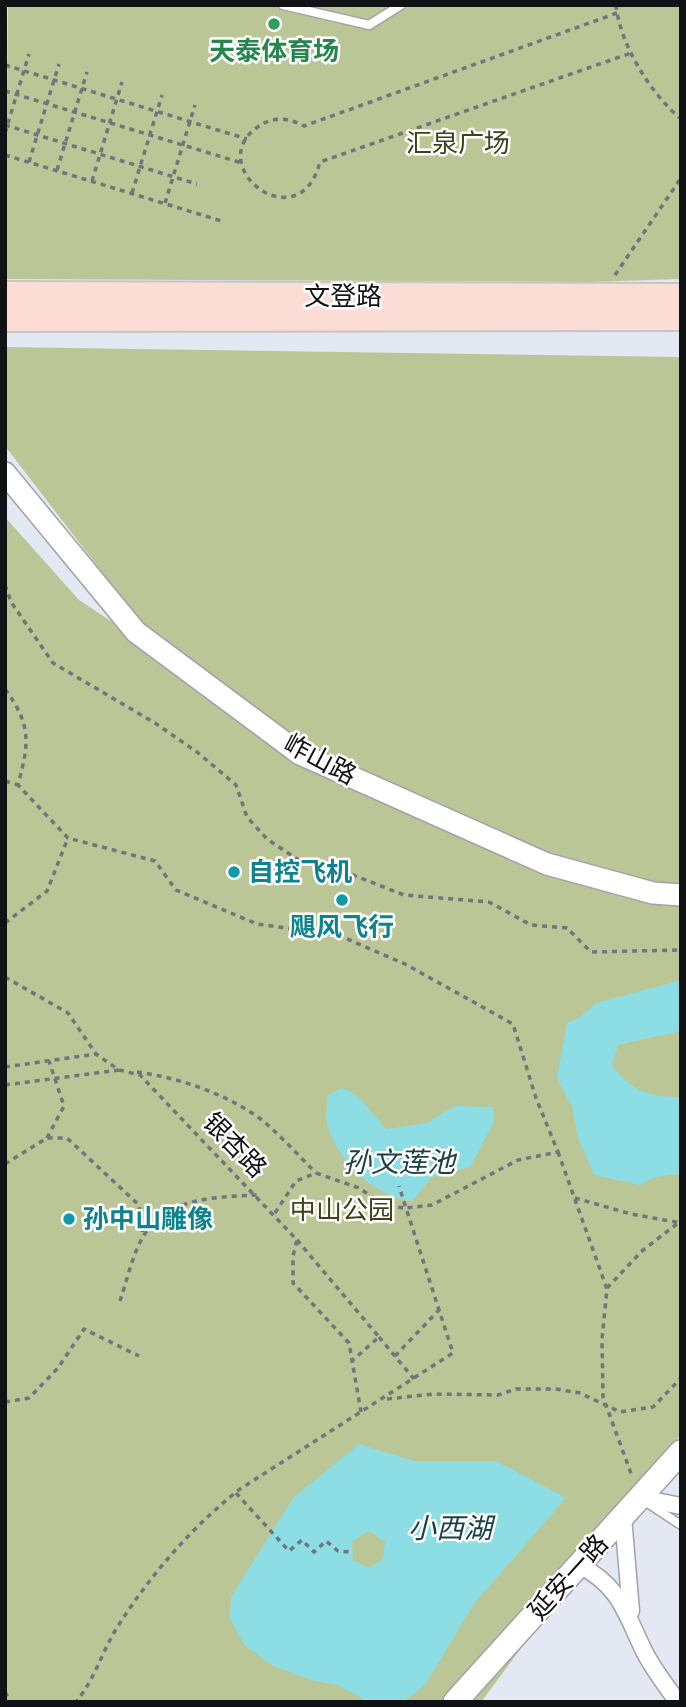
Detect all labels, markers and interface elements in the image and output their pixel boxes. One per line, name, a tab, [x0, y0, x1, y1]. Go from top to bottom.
marker: 天泰体育场	[266, 16, 282, 32]
place label: 天泰体育场	[209, 34, 339, 65]
park label: 汇泉广场	[406, 126, 510, 157]
street label: 文登路	[304, 279, 382, 310]
street label: 岞山路	[279, 726, 362, 790]
place label: 自控飞机	[248, 855, 352, 886]
marker: 自控飞机	[226, 864, 242, 880]
marker: 飓风飞行	[334, 892, 350, 908]
place label: 飓风飞行	[290, 910, 394, 941]
street label: 银杏路	[198, 1105, 274, 1183]
water label: 孙文莲池	[343, 1144, 458, 1178]
park label: 中山公园	[290, 1193, 394, 1224]
place label: 孙中山雕像	[83, 1202, 213, 1233]
marker: 孙中山雕像	[61, 1211, 77, 1227]
water label: 小西湖	[408, 1510, 496, 1544]
street label: 延安一路	[521, 1527, 613, 1625]

